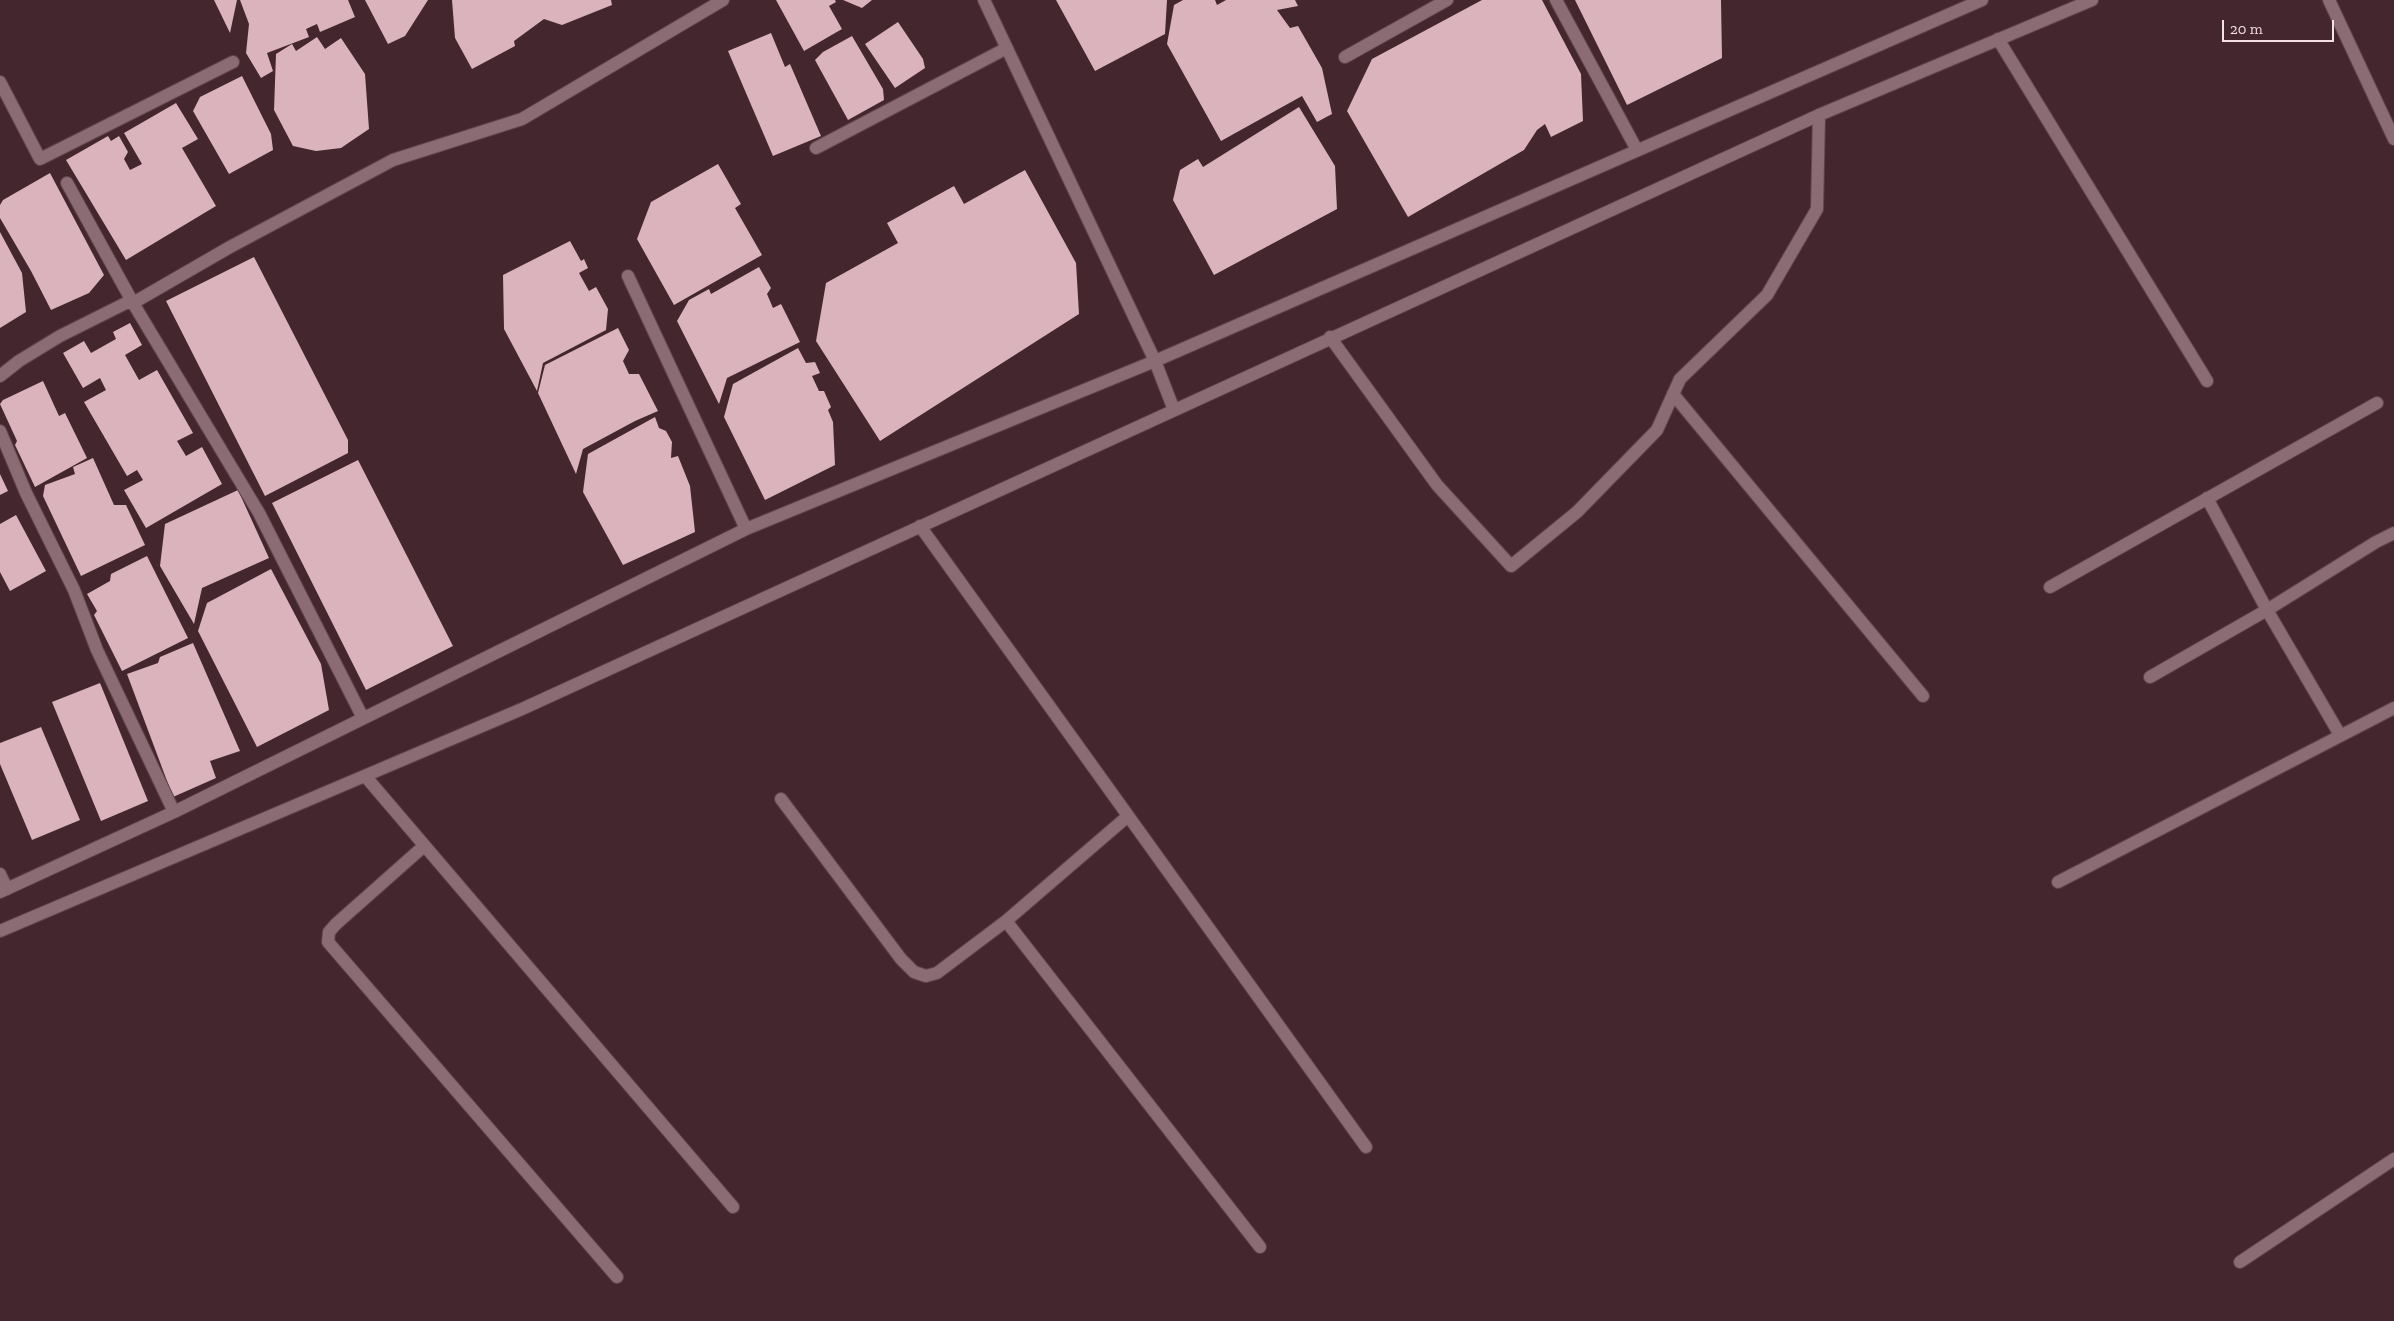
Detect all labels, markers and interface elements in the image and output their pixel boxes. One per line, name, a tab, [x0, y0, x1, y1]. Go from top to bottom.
scale bar	[2224, 10, 2336, 42]
text: 20 m	[2230, 20, 2263, 38]

